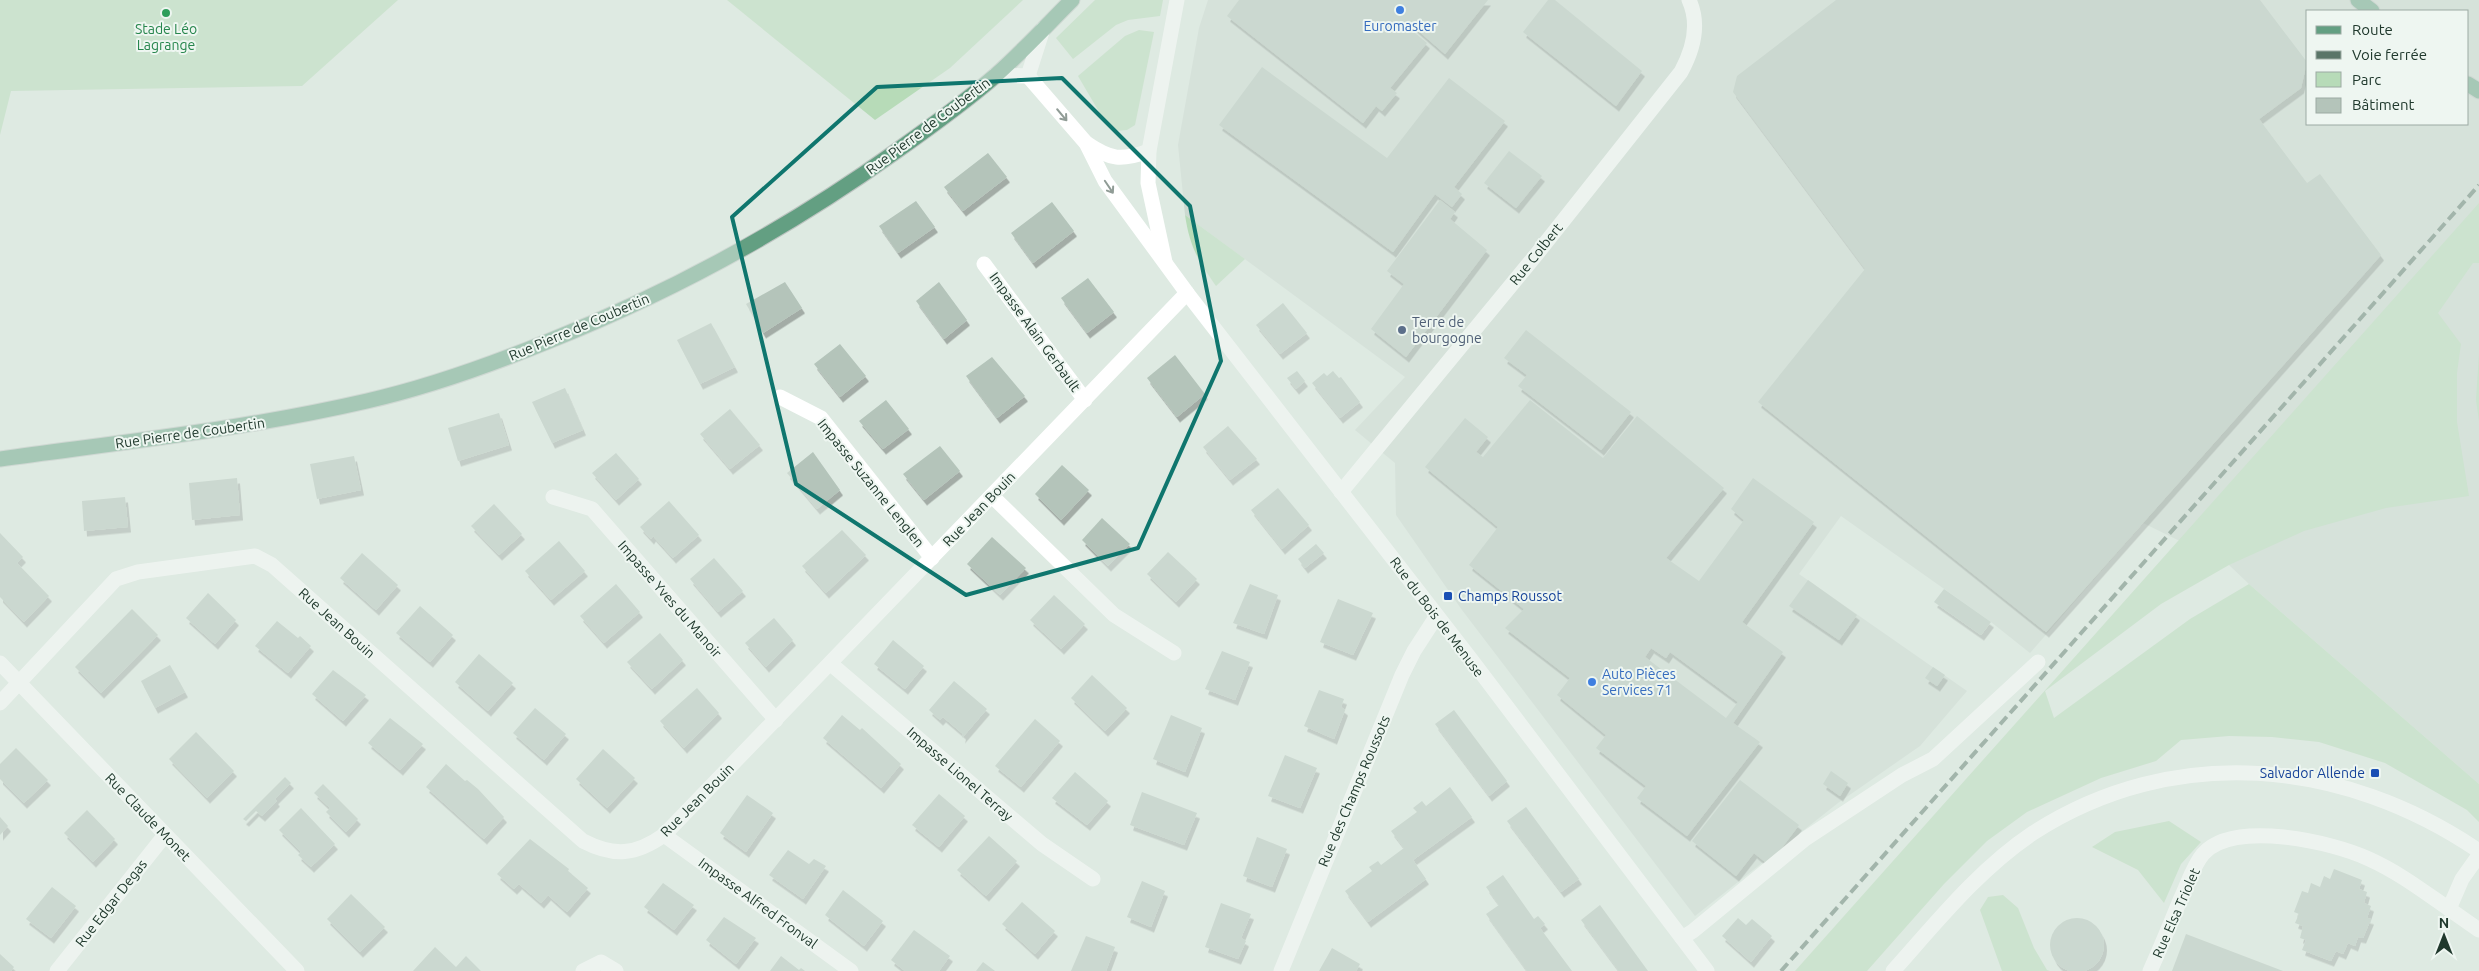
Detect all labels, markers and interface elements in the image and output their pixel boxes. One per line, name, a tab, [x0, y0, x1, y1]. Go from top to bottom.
marker: Euromaster	[1394, 4, 1406, 16]
marker: Stade Léo Lagrange	[160, 7, 172, 19]
legend	[2306, 10, 2469, 125]
place label: Euromaster	[1363, 18, 1437, 34]
place label: Stade Léo Lagrange	[135, 21, 197, 53]
text: Route	[2352, 21, 2393, 38]
text: Voie ferrée	[2352, 46, 2427, 63]
text: Parc	[2352, 71, 2381, 88]
street label: Rue Pierre de Coubertin	[863, 74, 993, 178]
text: Bâtiment	[2352, 96, 2415, 113]
one-way arrow	[1056, 108, 1068, 121]
one-way arrow	[1104, 179, 1114, 193]
street label: Rue Colbert	[1506, 220, 1566, 288]
street label: Impasse Alain Gerbault	[986, 269, 1084, 395]
street label: Rue Pierre de Coubertin	[507, 290, 651, 364]
place label: Terre de bourgogne	[1412, 314, 1482, 346]
marker: Terre de bourgogne	[1396, 324, 1408, 336]
street label: Rue Pierre de Coubertin	[114, 415, 266, 451]
street label: Impasse Suzanne Lenglen	[814, 416, 928, 550]
street label: Rue Jean Bouin	[940, 469, 1018, 549]
street label: Impasse Yves du Manoir	[615, 537, 726, 661]
street label: Rue du Bois de Menuse	[1387, 554, 1487, 680]
street label: Rue Jean Bouin	[296, 585, 378, 661]
place label: Champs Roussot	[1458, 588, 1563, 604]
marker: Champs Roussot	[1442, 590, 1454, 602]
place label: Auto Pièces Services 71	[1602, 666, 1676, 698]
marker: Auto Pièces Services 71	[1586, 676, 1598, 688]
street label: Rue des Champs Roussots	[1315, 713, 1393, 869]
street label: Impasse Lionel Terray	[904, 724, 1016, 824]
street label: Rue Jean Bouin	[657, 760, 737, 840]
place label: Salvador Allende	[2260, 765, 2365, 781]
marker: Salvador Allende	[2369, 767, 2381, 779]
street label: Rue Claude Monet	[102, 770, 194, 865]
street label: Impasse Alfred Fronval	[695, 855, 821, 952]
street label: Rue Edgar Degas	[72, 856, 150, 950]
street label: Rue Elsa Triolet	[2149, 865, 2203, 960]
north arrow	[2419, 911, 2469, 961]
text: N	[2439, 915, 2449, 931]

